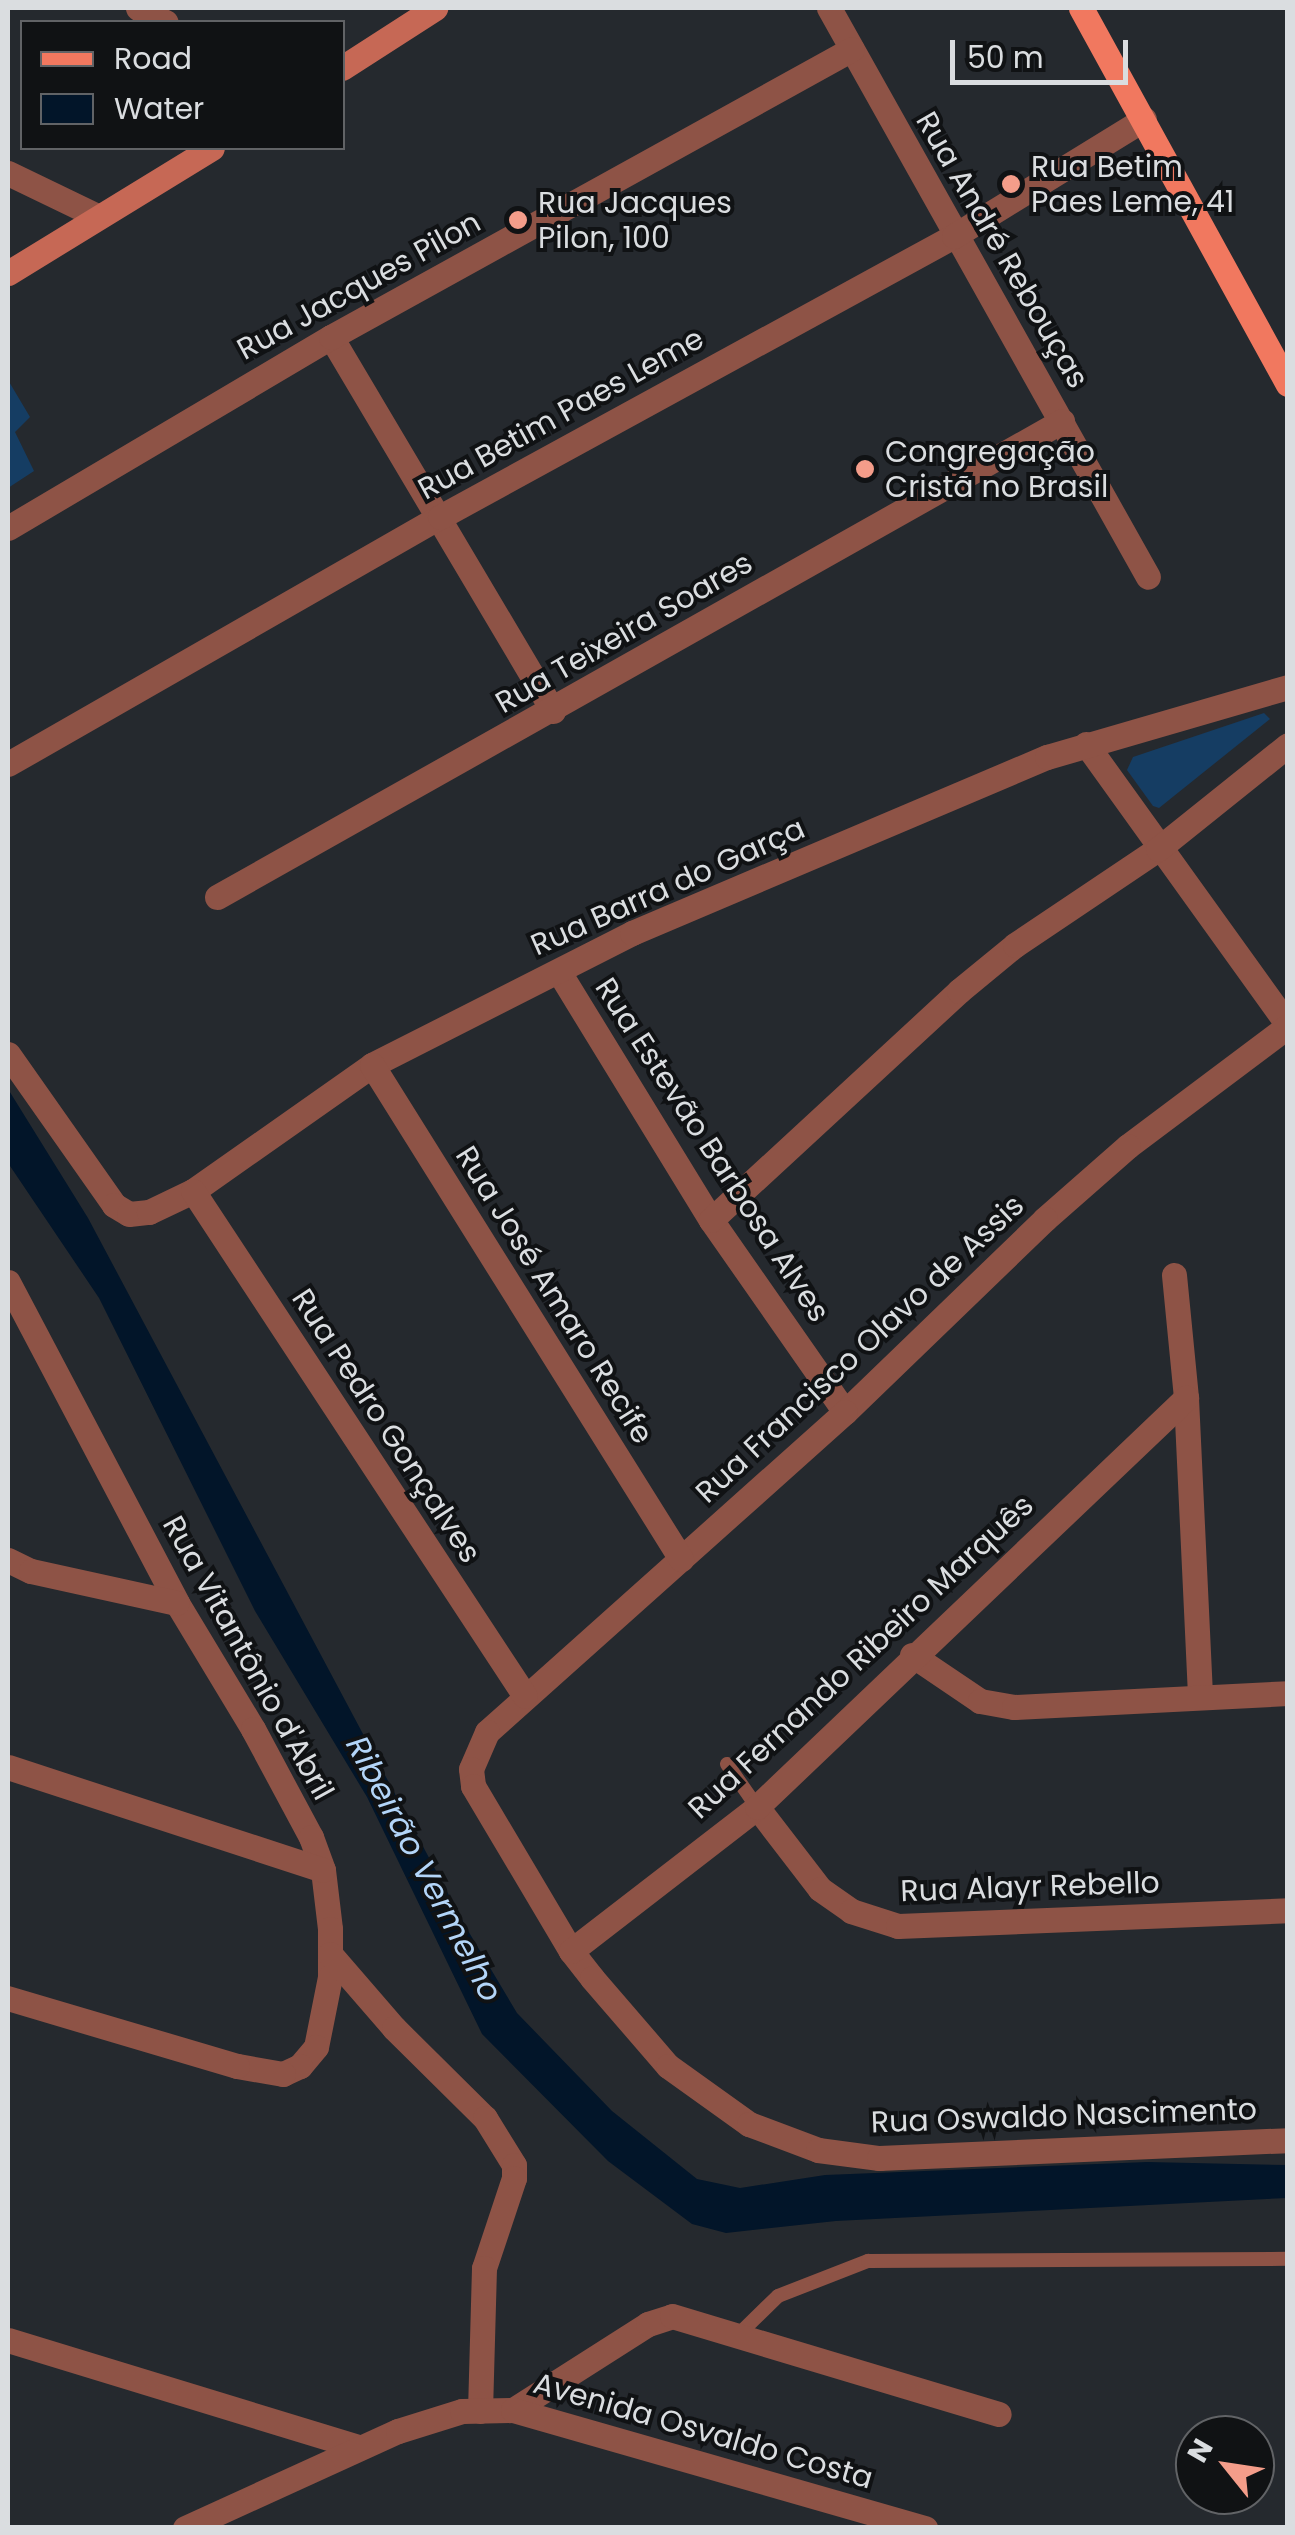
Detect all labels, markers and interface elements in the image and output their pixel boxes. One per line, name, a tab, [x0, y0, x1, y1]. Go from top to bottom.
legend	[20, 20, 345, 150]
scale bar	[955, 20, 1132, 82]
text: 50 m	[967, 36, 1044, 79]
text: Road	[114, 37, 192, 80]
text: Water	[114, 87, 204, 130]
street label: Rua André Rebouças	[908, 106, 1096, 394]
place label: Rua Betim Paes Leme, 41	[1031, 149, 1234, 220]
marker: Rua Betim Paes Leme, 41	[1000, 173, 1022, 195]
place label: Rua Jacques Pilon, 100	[538, 185, 732, 256]
street label: Rua Jacques Pilon	[231, 204, 487, 368]
marker: Rua Jacques Pilon, 100	[507, 209, 529, 231]
street label: Rua Betim Paes Leme	[412, 320, 710, 508]
place label: Congregação Cristã no Brasil	[885, 434, 1108, 504]
marker: Congregação Cristã no Brasil	[854, 458, 876, 480]
street label: Rua Teixeira Soares	[489, 545, 759, 721]
street label: Rua Barra do Garça	[526, 810, 810, 964]
street label: Rua Estevão Barbosa Alves	[587, 971, 837, 1329]
street label: Rua José Amaro Recife	[448, 1140, 660, 1450]
street label: Rua Francisco Olavo de Assis	[689, 1188, 1031, 1510]
street label: Rua Pedro Gonçalves	[284, 1282, 488, 1570]
street label: Rua Fernando Ribeiro Marquês	[681, 1488, 1041, 1826]
street label: Rua Vitantônio d'Abril	[155, 1510, 341, 1806]
water label: Ribeirão Vermelho	[338, 1730, 510, 2008]
street label: Rua Alayr Rebello	[900, 1864, 1160, 1910]
street label: Rua Oswaldo Nascimento	[870, 2091, 1258, 2141]
street label: Avenida Osvaldo Costa	[529, 2365, 877, 2497]
north arrow	[1175, 2415, 1275, 2515]
text: N	[1178, 2432, 1222, 2470]

